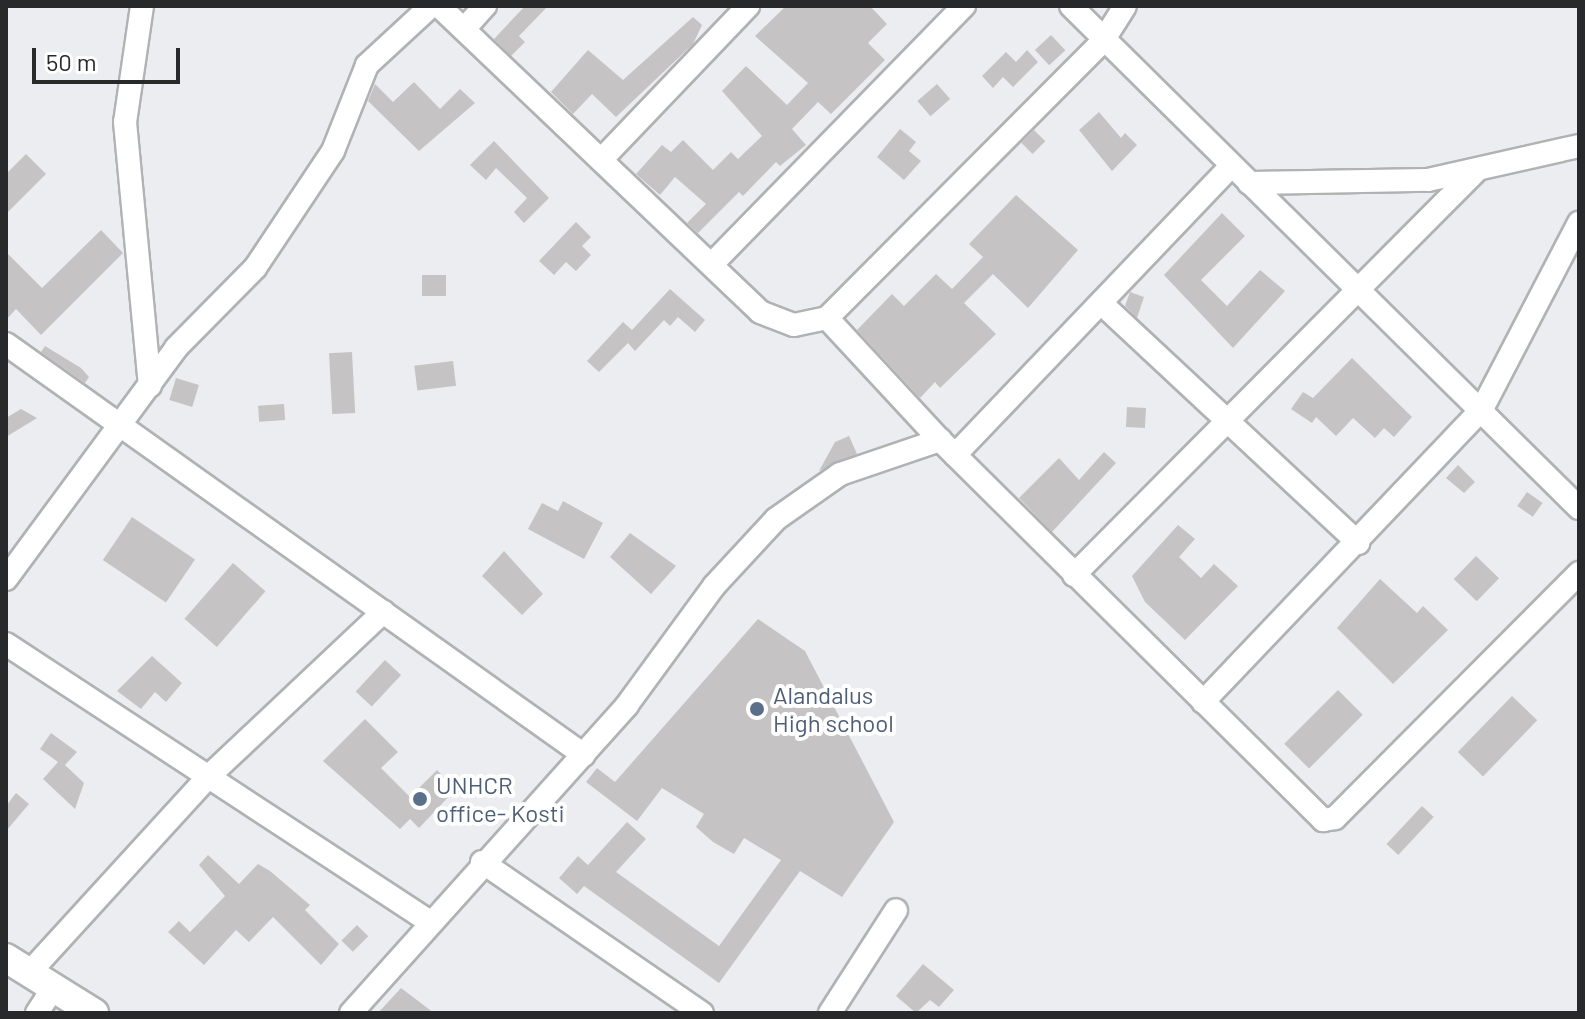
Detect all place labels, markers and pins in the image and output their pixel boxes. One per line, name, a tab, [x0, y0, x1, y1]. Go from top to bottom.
place label: Alandalus High school	[773, 681, 894, 737]
marker: Alandalus High school	[748, 700, 766, 718]
place label: UNHCR office- Kosti	[436, 771, 565, 827]
marker: UNHCR office- Kosti	[411, 790, 429, 808]

